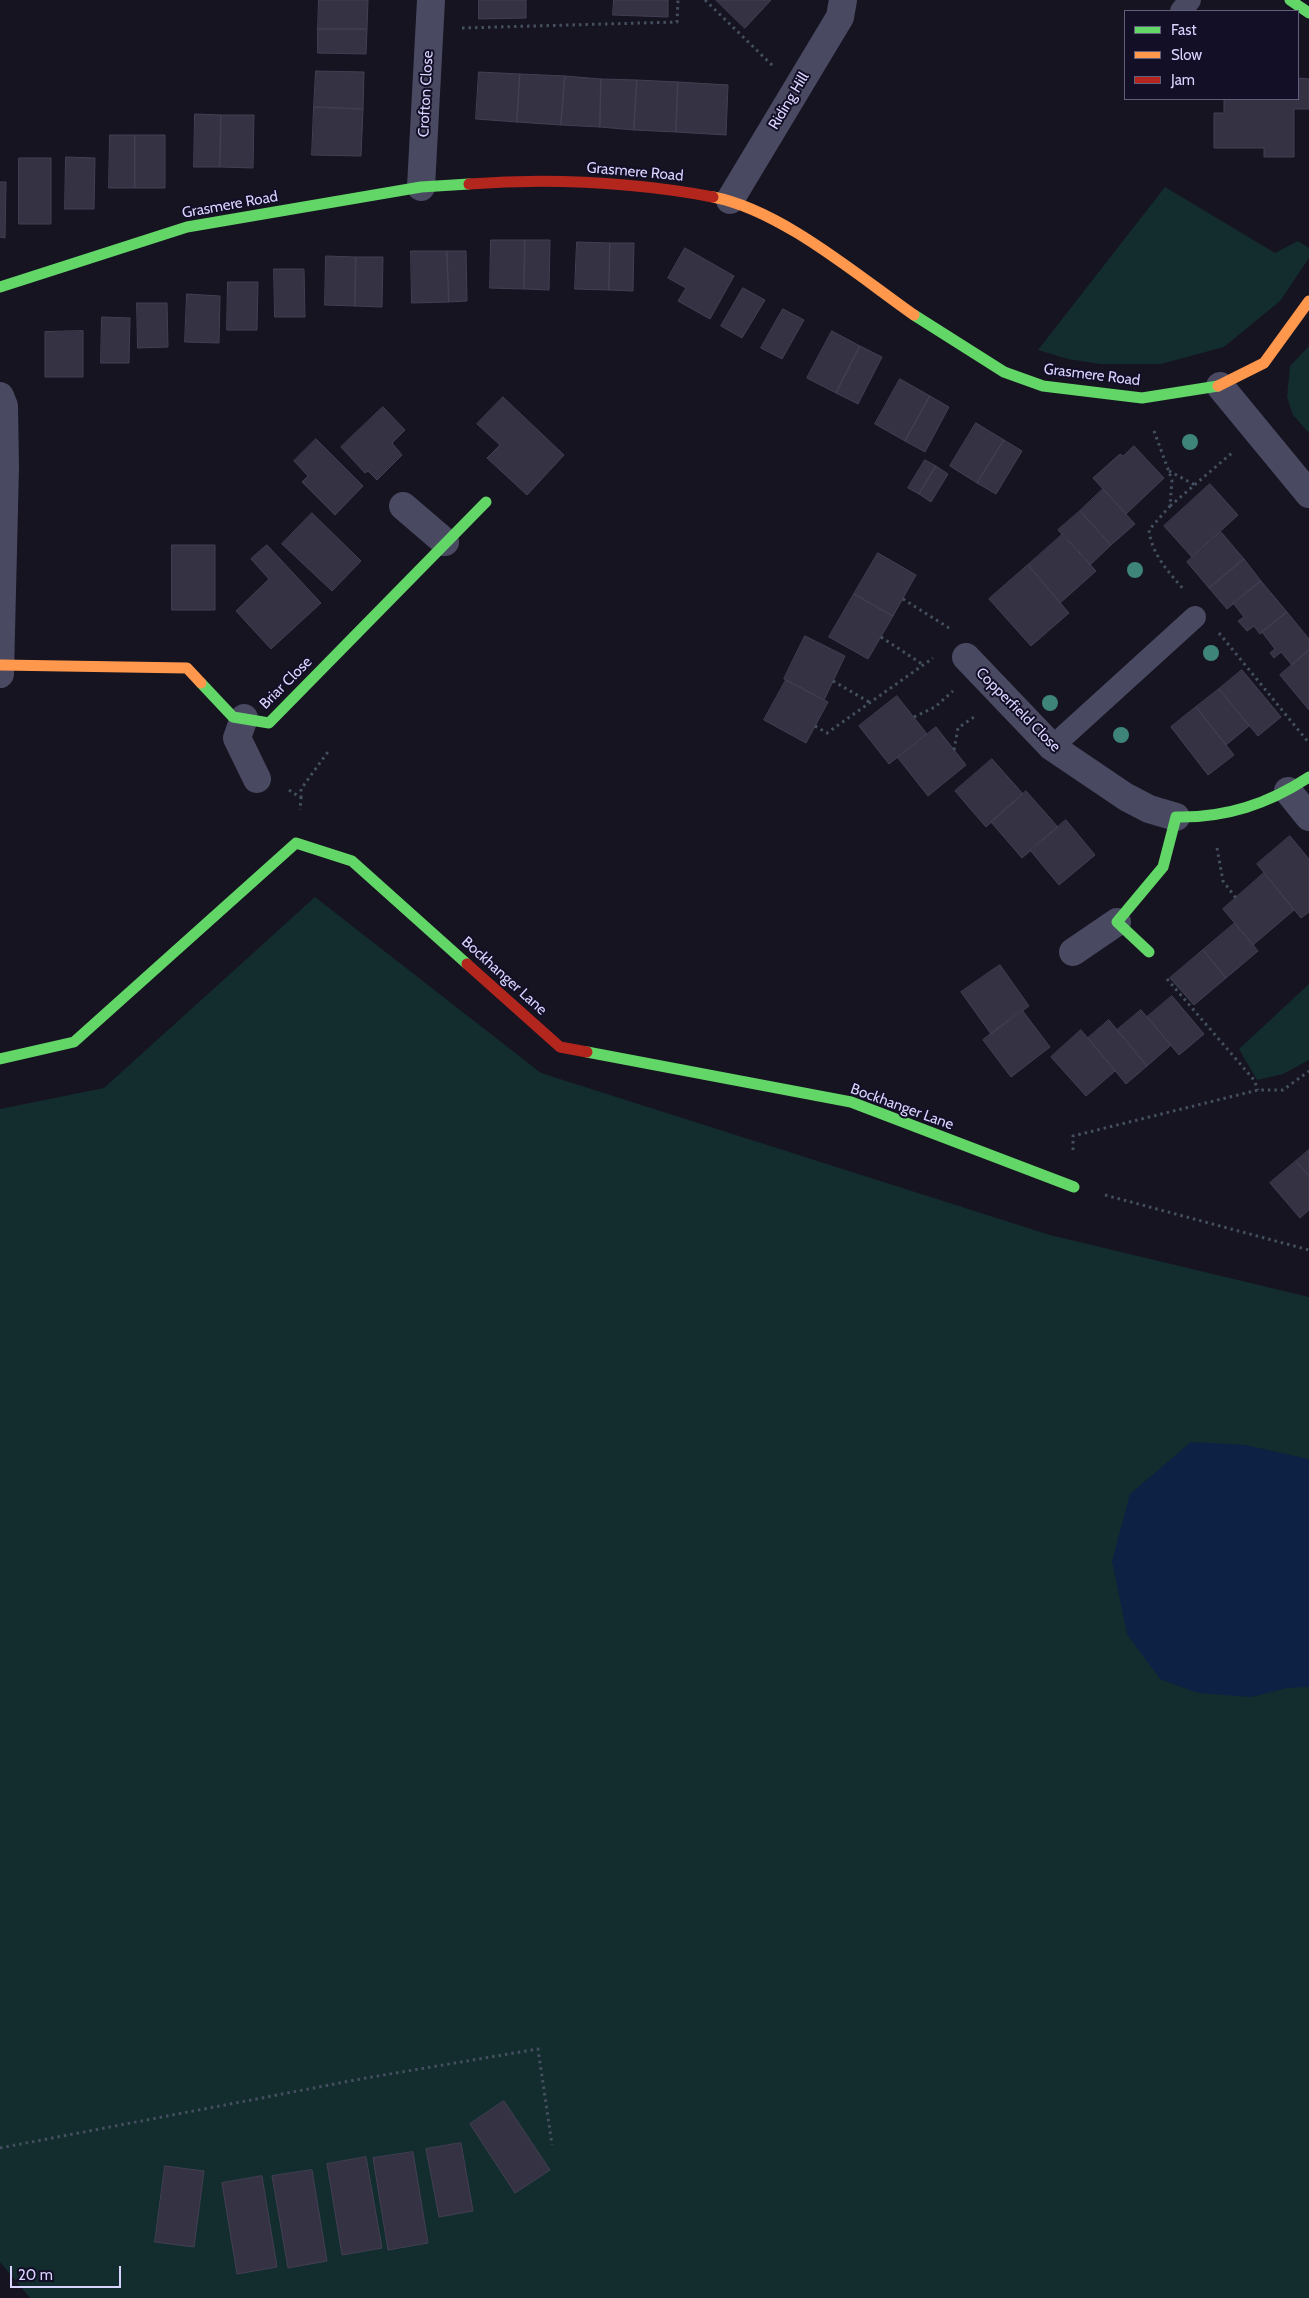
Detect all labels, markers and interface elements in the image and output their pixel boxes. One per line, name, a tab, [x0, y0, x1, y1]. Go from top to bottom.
legend	[1124, 10, 1299, 100]
text: Fast	[1171, 21, 1196, 39]
text: Slow	[1171, 46, 1202, 64]
street label: Crofton Close	[415, 50, 437, 138]
street label: Riding Hill	[765, 69, 813, 133]
text: Jam	[1171, 71, 1195, 89]
street label: Grasmere Road	[586, 159, 684, 185]
street label: Grasmere Road	[181, 188, 279, 222]
street label: Grasmere Road	[1043, 360, 1141, 390]
street label: Briar Close	[256, 653, 316, 713]
street label: Copperfield Close	[972, 664, 1064, 756]
street label: Bockhanger Lane	[458, 933, 550, 1019]
street label: Bockhanger Lane	[848, 1080, 956, 1134]
scale bar	[12, 2256, 124, 2288]
text: 20 m	[18, 2266, 53, 2284]

